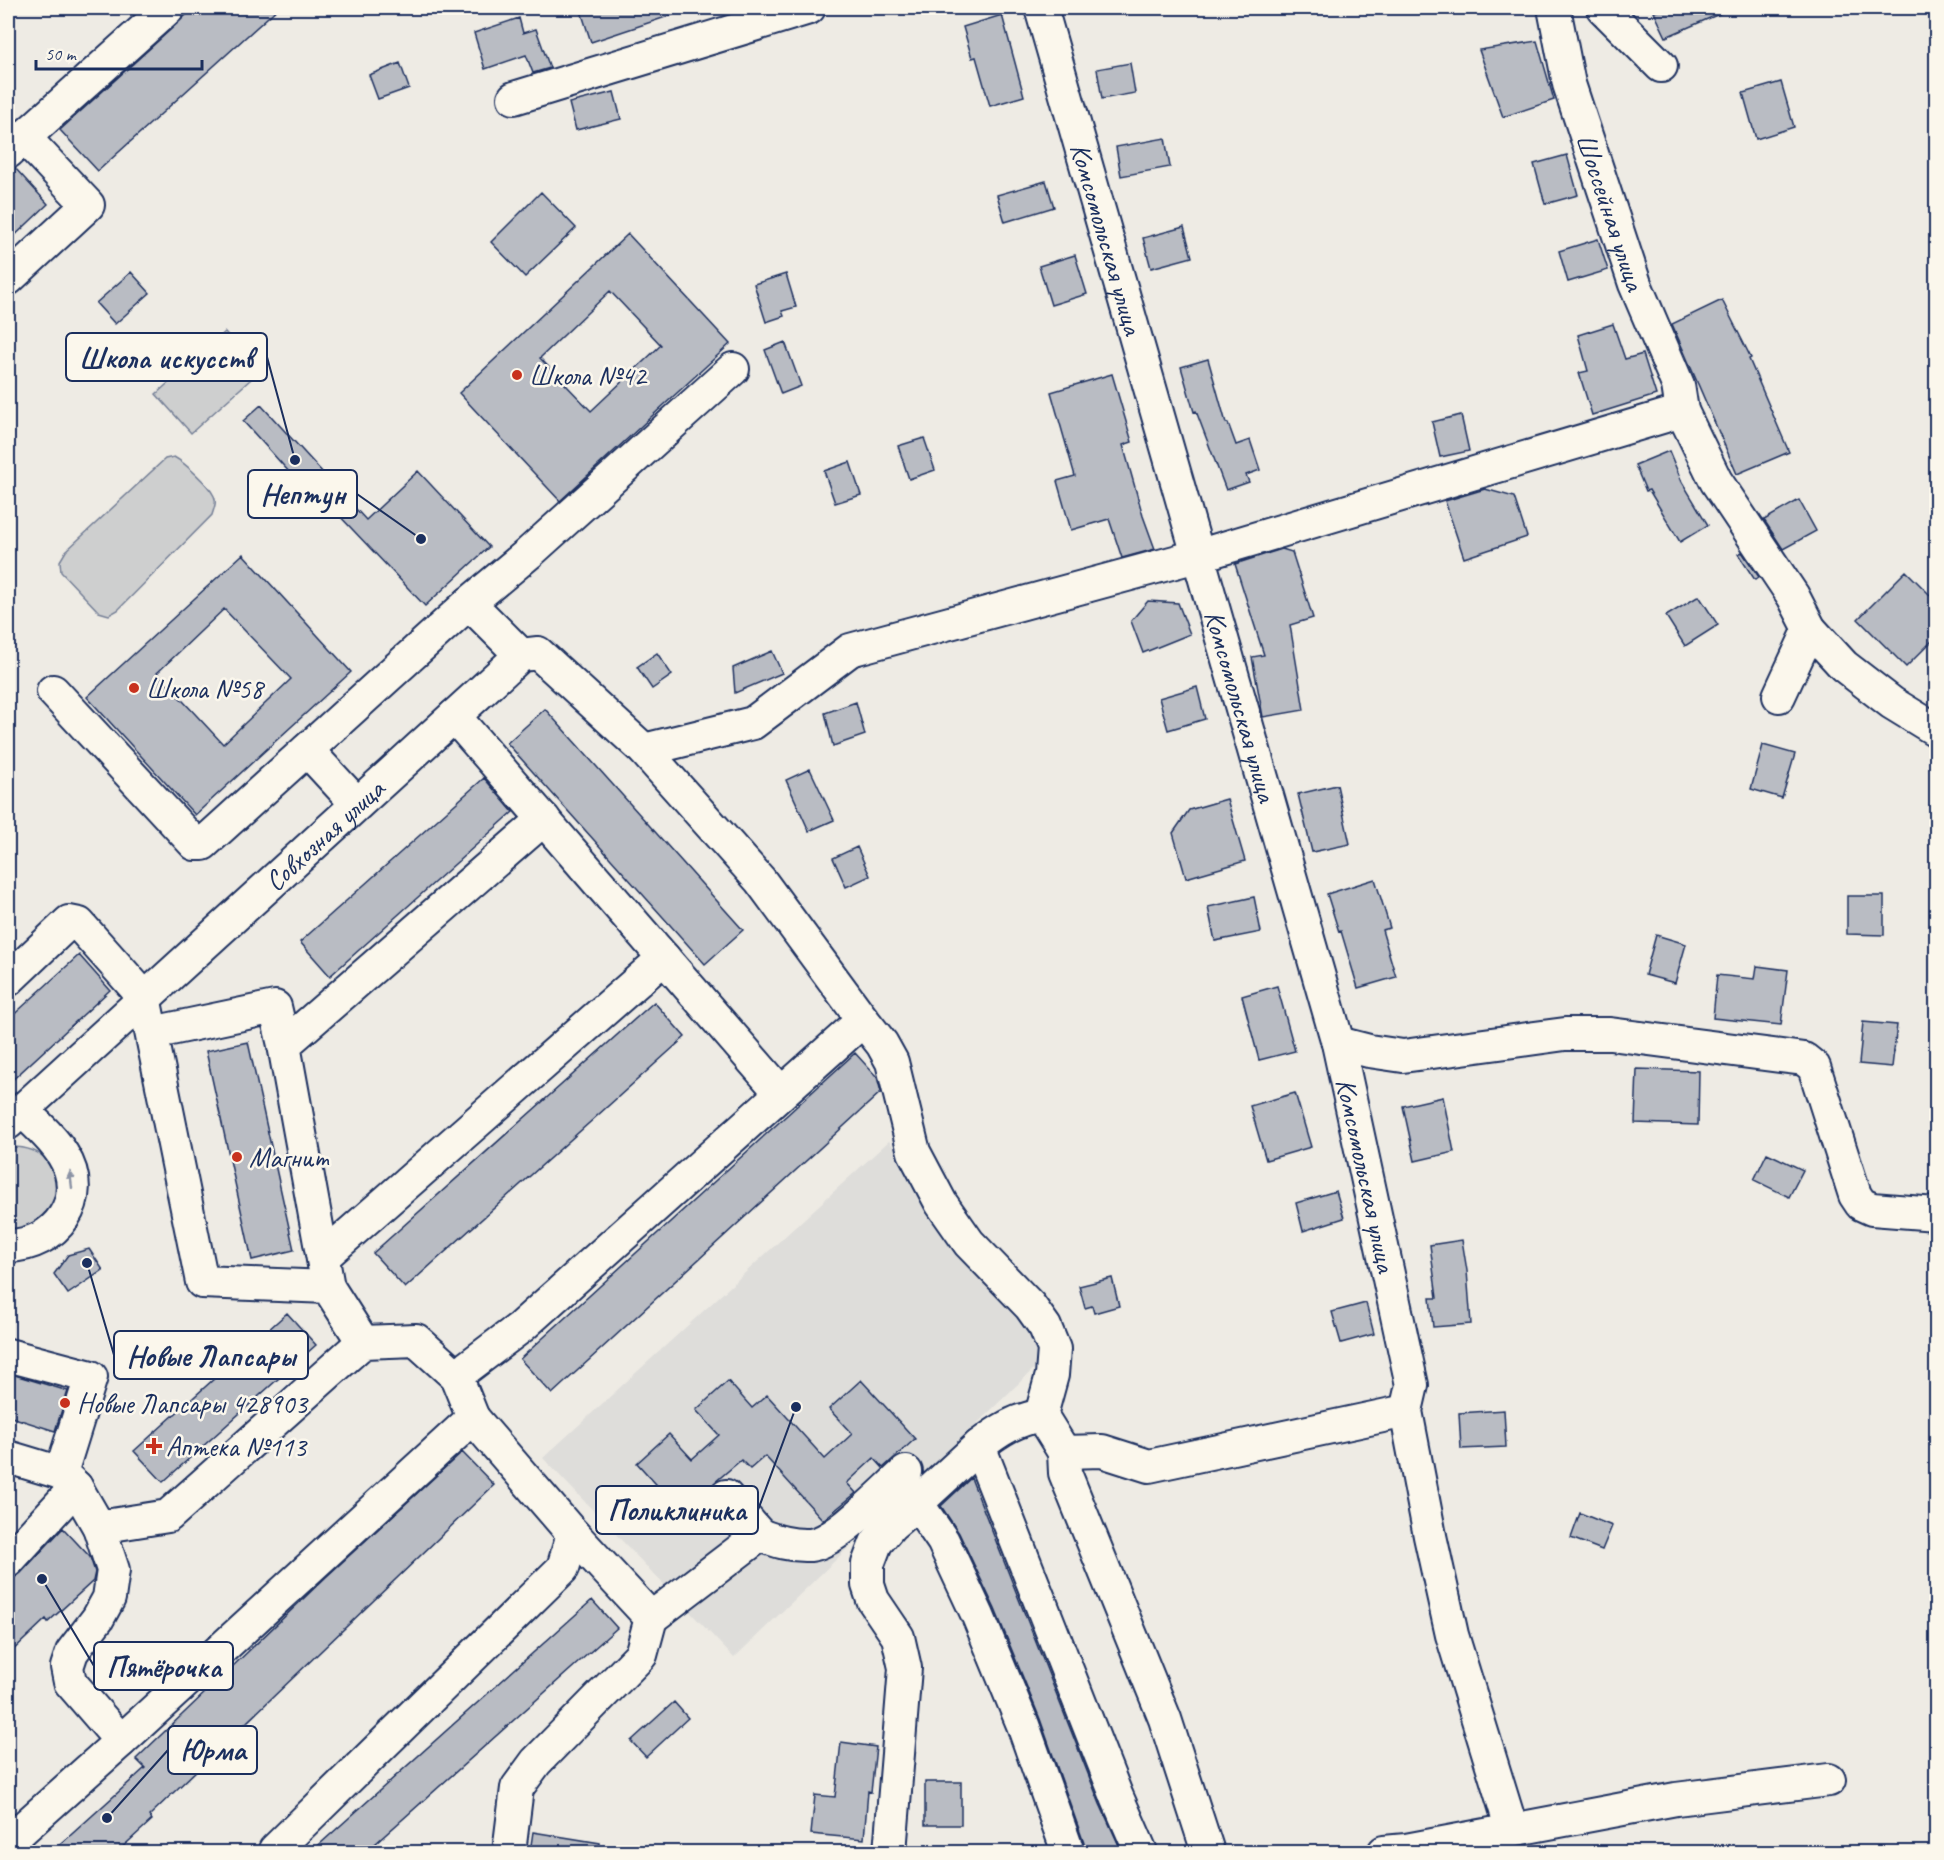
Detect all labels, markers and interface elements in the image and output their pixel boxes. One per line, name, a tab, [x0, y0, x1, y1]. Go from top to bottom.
scale bar	[36, 33, 202, 71]
text: 50 m	[45, 43, 78, 65]
street label: Шоссейная улица	[1569, 129, 1653, 297]
street label: Комсомольская улица	[1063, 139, 1151, 340]
callout: Школа искусств	[66, 333, 267, 381]
text: Школа искусств	[79, 339, 258, 377]
place label: Школа №42	[529, 358, 648, 393]
marker: Школа №42	[510, 368, 524, 382]
callout: Нептун	[248, 470, 357, 518]
text: Нептун	[260, 475, 348, 514]
street label: Комсомольская улица	[1197, 606, 1285, 807]
place label: Школа №58	[146, 671, 265, 706]
marker: Школа №58	[127, 681, 141, 695]
street label: Совхозная улица	[257, 770, 393, 898]
street label: Комсомольская улица	[1328, 1075, 1404, 1277]
place label: Магнит	[249, 1140, 330, 1175]
marker: Магнит	[230, 1150, 244, 1164]
one-way arrow	[66, 1170, 76, 1189]
callout: Новые Лапсары	[114, 1331, 308, 1379]
text: Новые Лапсары	[127, 1337, 298, 1375]
place label: Новые Лапсары 428903	[77, 1386, 309, 1421]
marker: Новые Лапсары 428903	[58, 1396, 72, 1410]
place label: Аптека №113	[166, 1429, 308, 1464]
marker: Аптека №113	[147, 1439, 161, 1453]
callout: Поликлиника	[596, 1486, 758, 1534]
text: Поликлиника	[608, 1491, 748, 1529]
callout: Пятёрочка	[94, 1642, 233, 1690]
text: Пятёрочка	[107, 1648, 223, 1686]
callout: Юрма	[168, 1726, 257, 1774]
text: Юрма	[180, 1731, 248, 1769]

